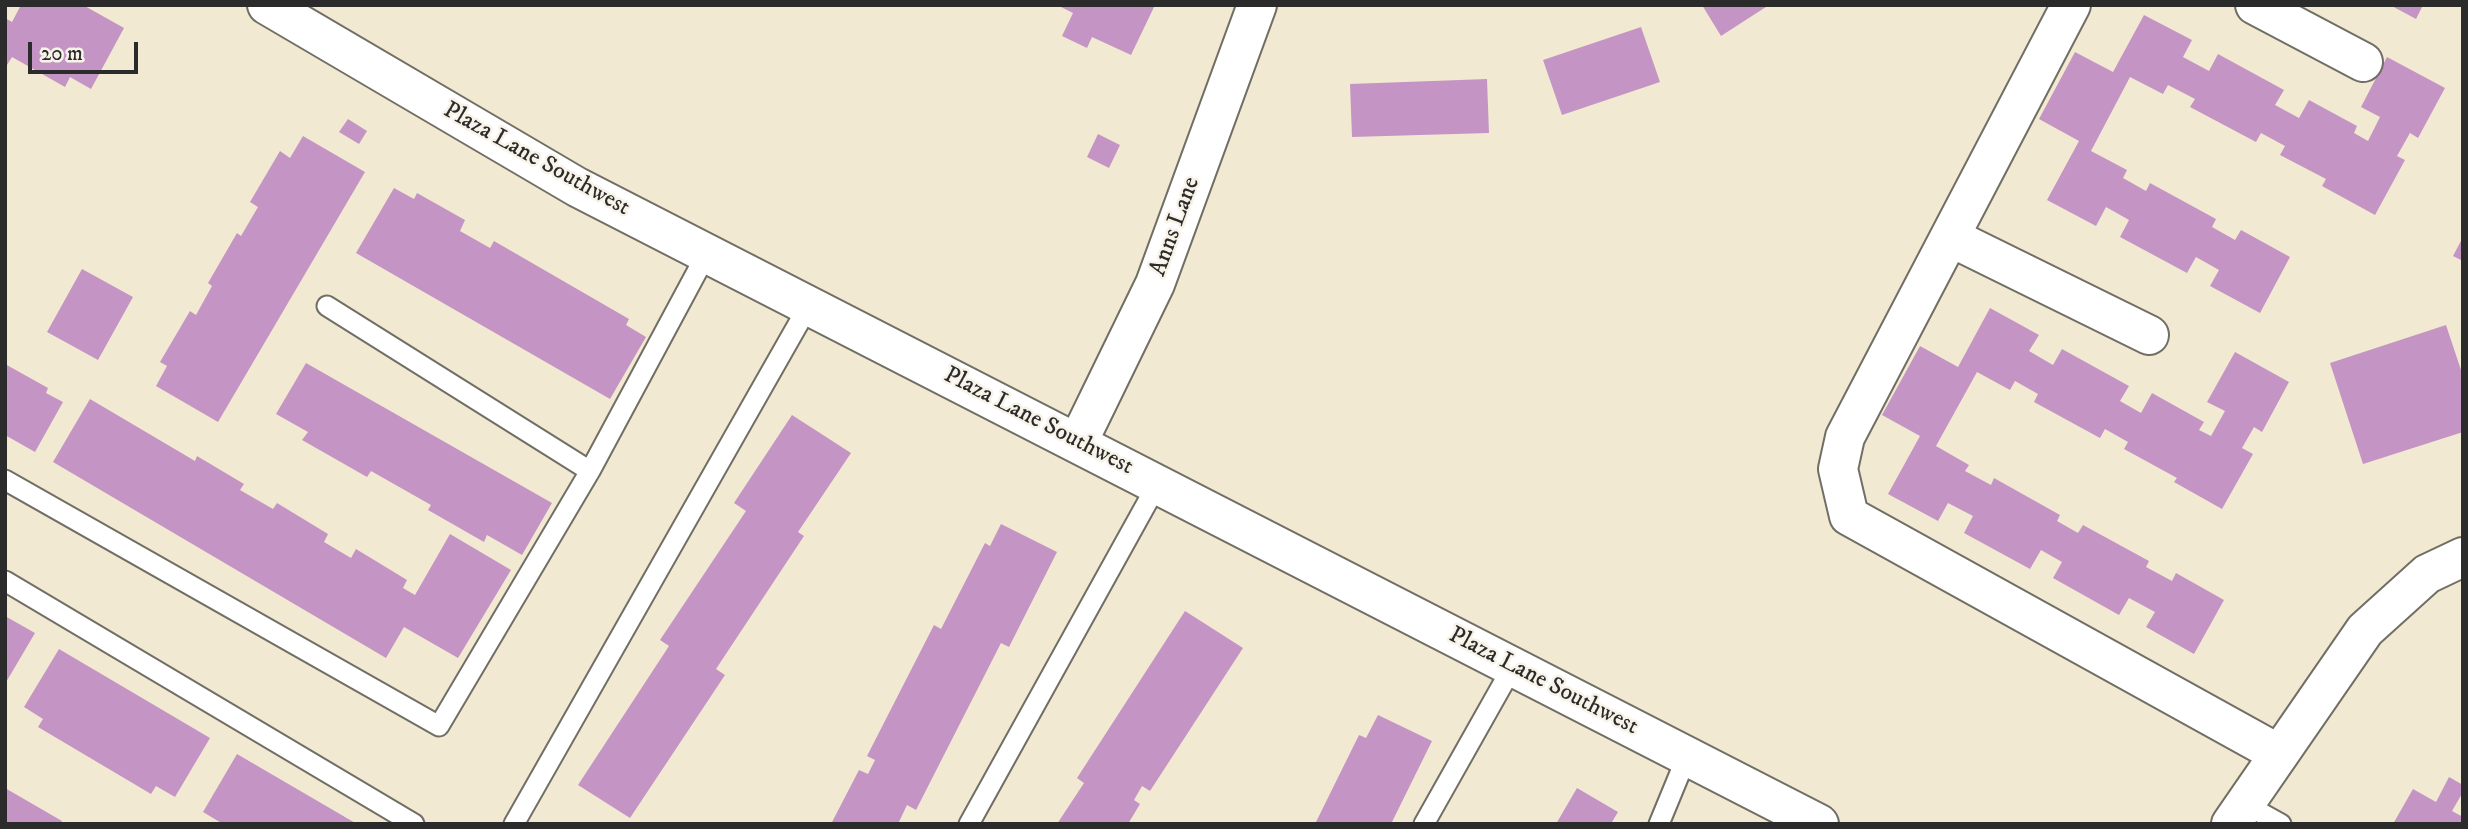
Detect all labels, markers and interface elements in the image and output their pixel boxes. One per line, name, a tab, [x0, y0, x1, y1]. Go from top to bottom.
scale bar	[32, 28, 142, 72]
text: 20 m	[41, 41, 83, 67]
street label: Plaza Lane Southwest	[438, 97, 634, 223]
street label: Anns Lane	[1145, 173, 1207, 281]
street label: Plaza Lane Southwest	[938, 362, 1138, 482]
street label: Plaza Lane Southwest	[1443, 622, 1643, 742]

